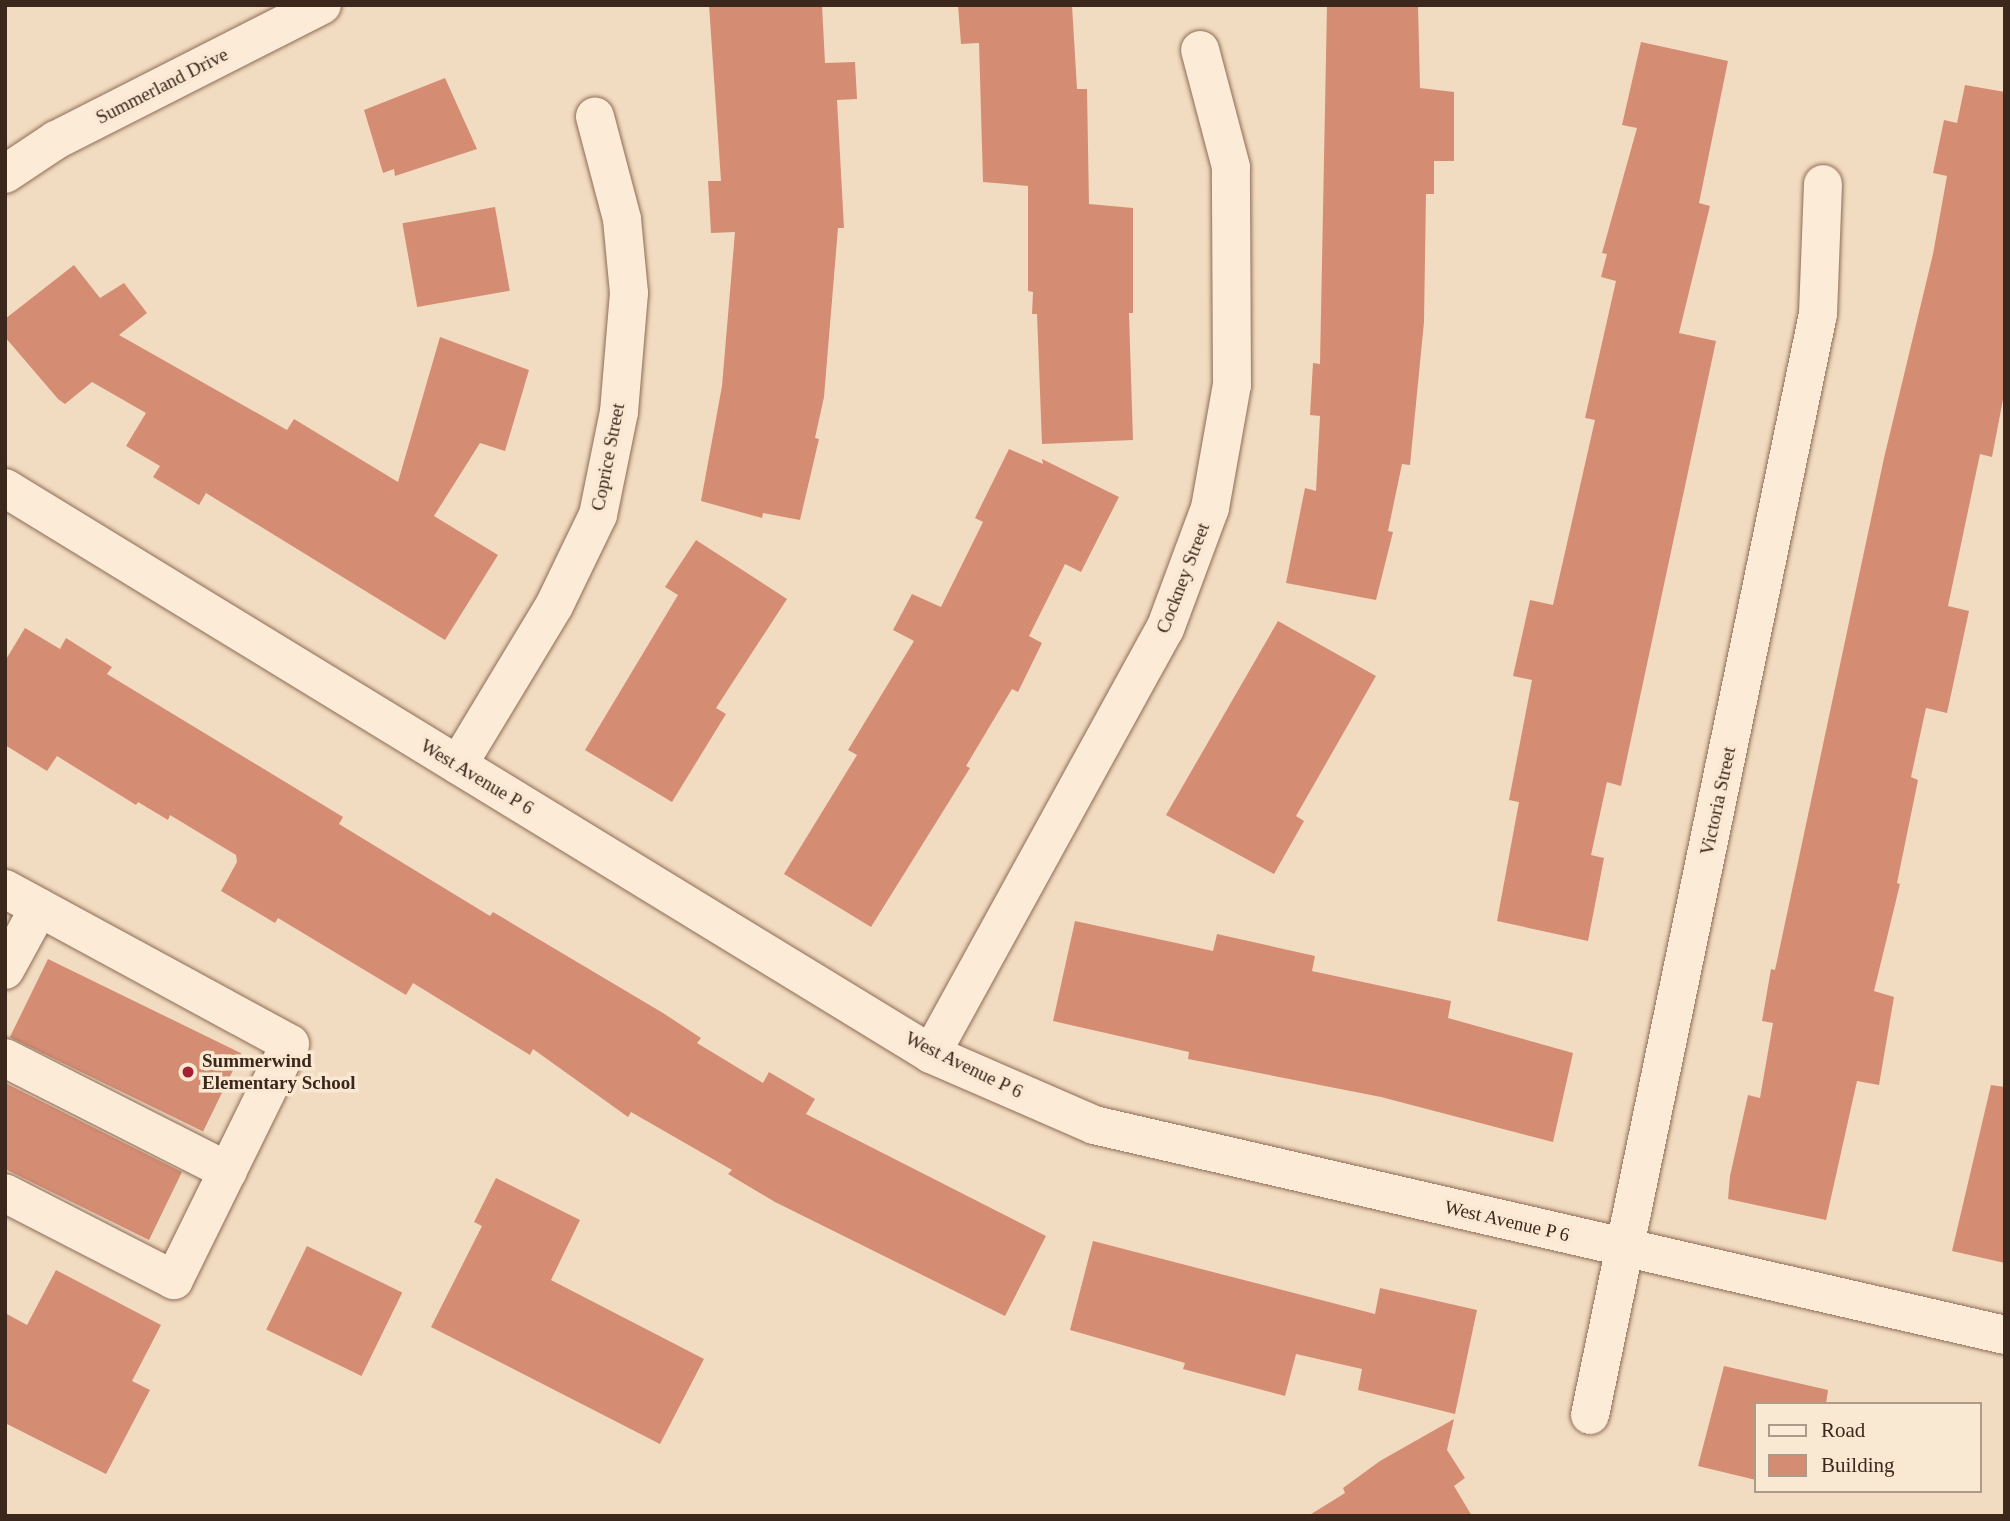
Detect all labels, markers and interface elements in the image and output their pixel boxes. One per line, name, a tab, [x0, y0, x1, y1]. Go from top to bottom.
street label: Summerland Drive	[92, 43, 232, 129]
street label: Coprice Street	[586, 401, 630, 513]
street label: Cockney Street	[1151, 519, 1215, 637]
street label: West Avenue P 6	[416, 734, 538, 820]
street label: Victoria Street	[1695, 745, 1741, 857]
street label: West Avenue P 6	[901, 1026, 1027, 1104]
place label: Summerwind Elementary School	[202, 1050, 356, 1094]
marker: Summerwind Elementary School	[180, 1064, 196, 1080]
street label: West Avenue P 6	[1441, 1195, 1573, 1247]
legend	[1755, 1402, 1982, 1493]
text: Road	[1821, 1418, 1865, 1442]
text: Building	[1821, 1453, 1895, 1477]

